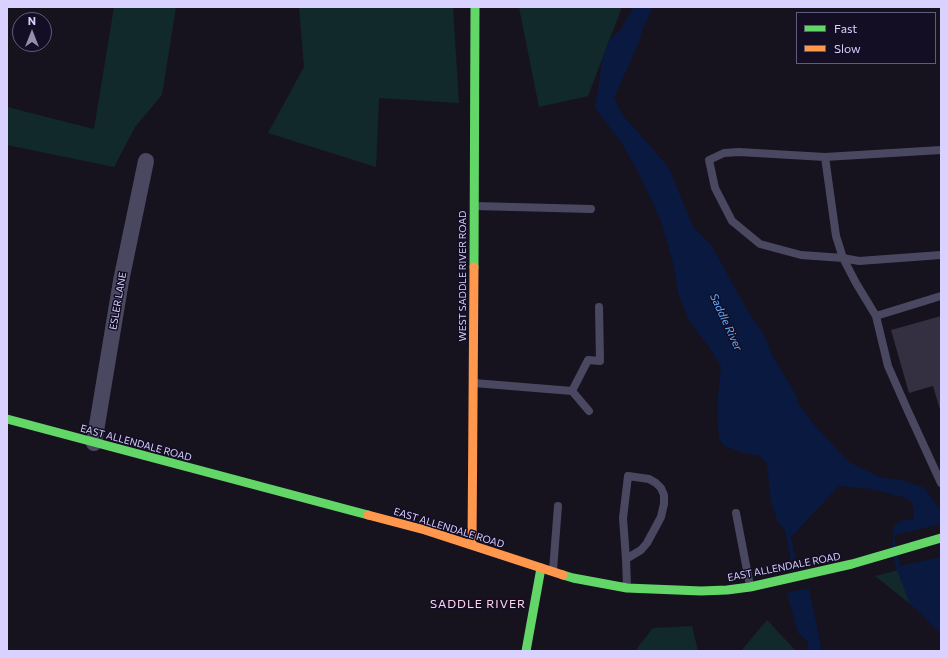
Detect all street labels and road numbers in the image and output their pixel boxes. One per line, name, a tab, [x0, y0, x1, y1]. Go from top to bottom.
street label: WEST SADDLE RIVER ROAD	[457, 211, 469, 341]
street label: ESLER LANE	[107, 271, 129, 331]
street label: EAST ALLENDALE ROAD	[79, 422, 193, 464]
street label: EAST ALLENDALE ROAD	[392, 505, 506, 551]
street label: EAST ALLENDALE ROAD	[726, 550, 842, 584]

